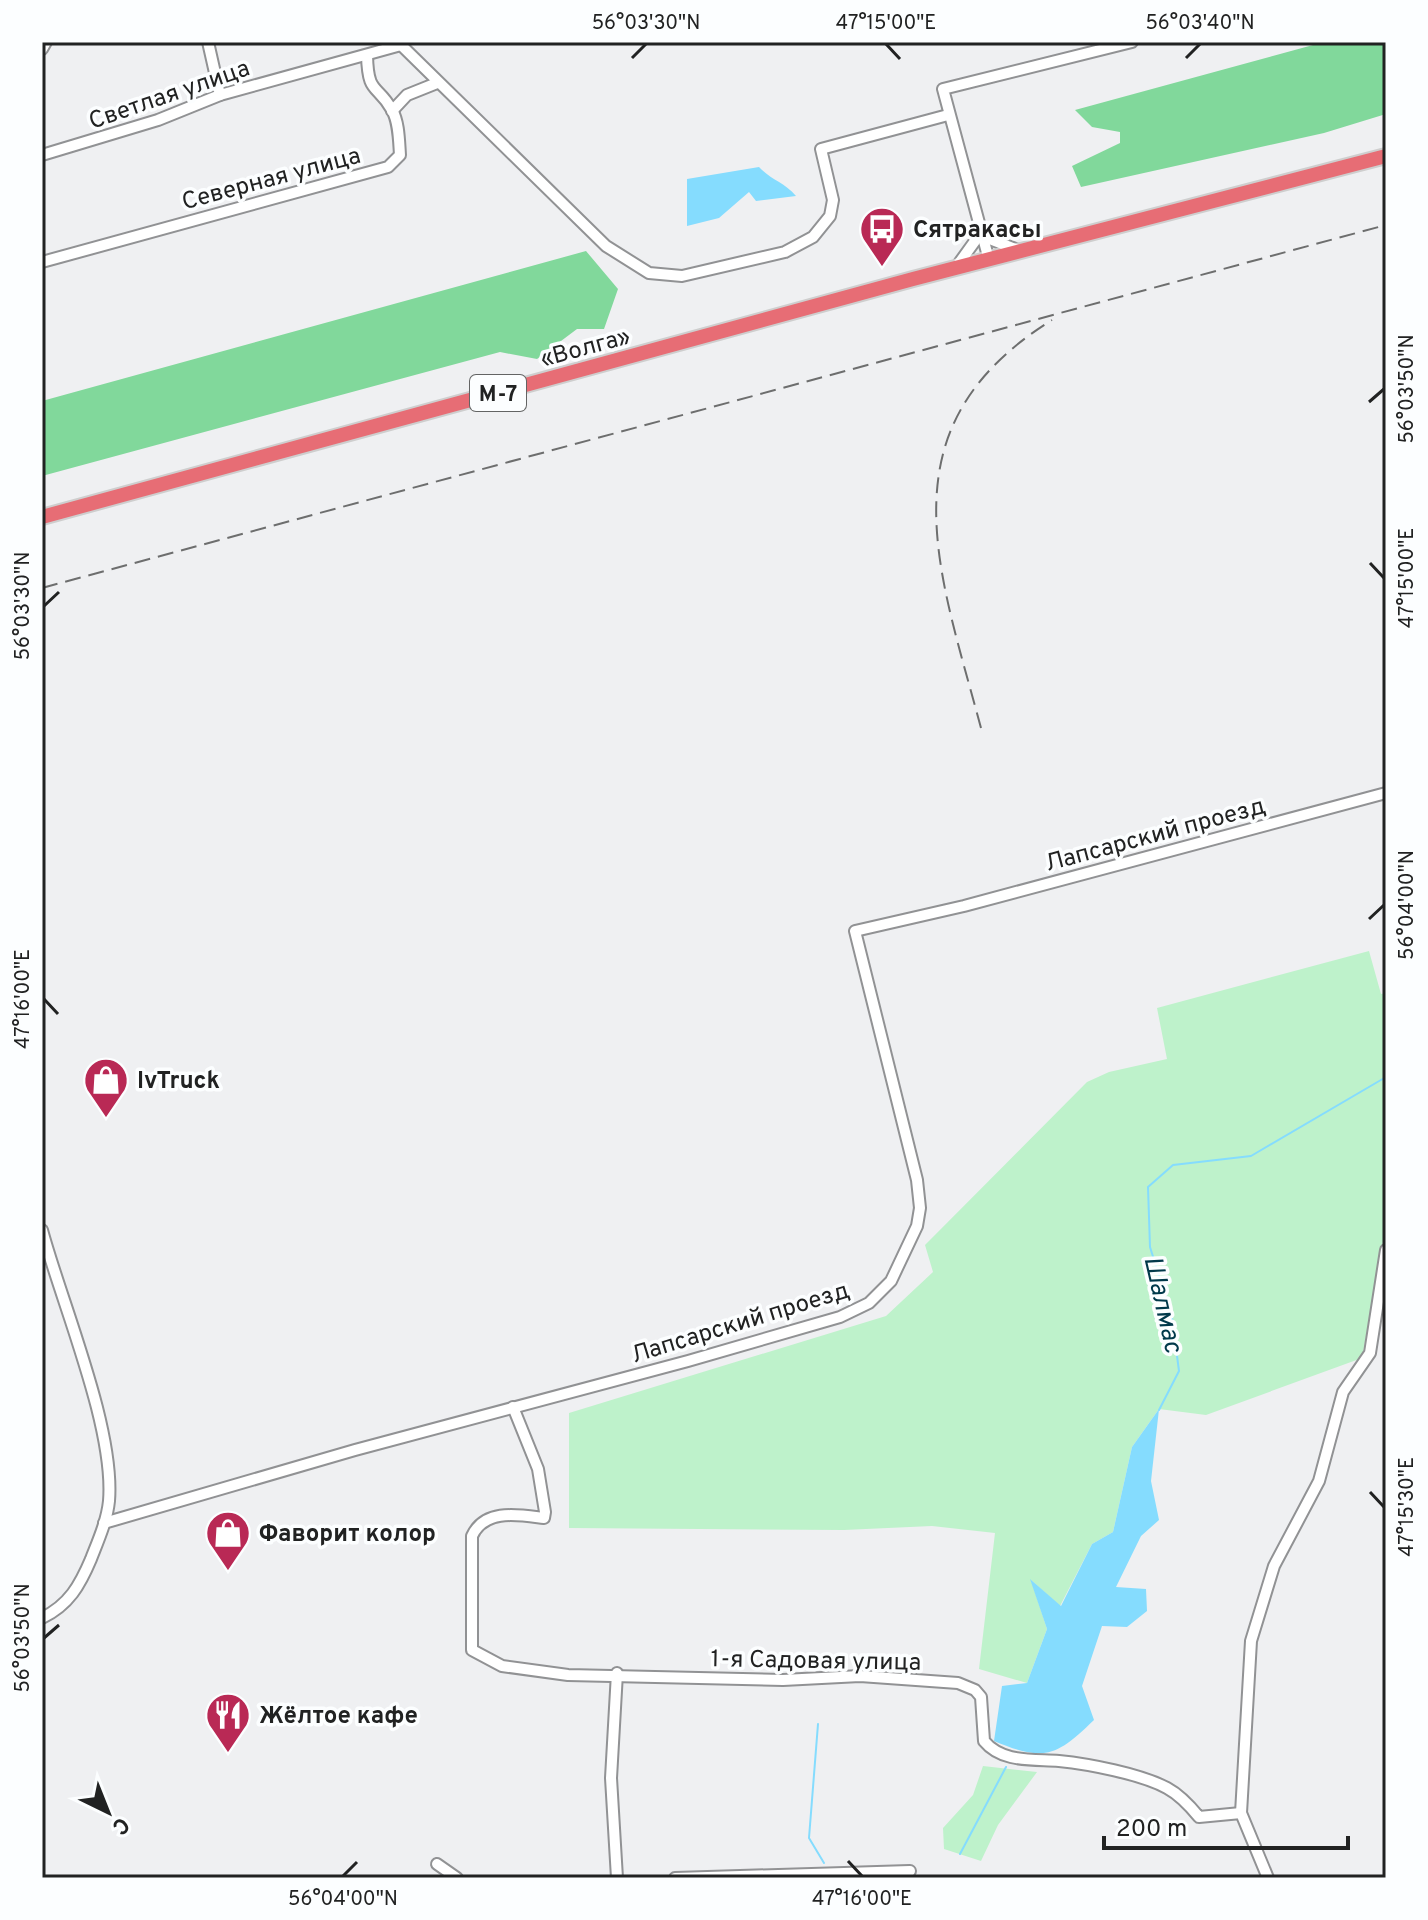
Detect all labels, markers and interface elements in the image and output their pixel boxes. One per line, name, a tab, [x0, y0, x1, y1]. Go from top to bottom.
text: 56°03'30"N	[592, 11, 700, 37]
text: 47°15'00"E	[836, 11, 936, 37]
text: 56°03'40"N	[1145, 11, 1255, 37]
street label: Светлая улица	[85, 54, 254, 137]
street label: Северная улица	[179, 142, 364, 218]
bus stop icon: Сятракасы	[858, 205, 906, 268]
place label: Сятракасы	[913, 216, 1042, 246]
street label: «Волга»	[537, 323, 634, 375]
text: 56°03'50"N	[1395, 334, 1421, 444]
road number: М-7	[470, 375, 526, 411]
text: 47°15'00"E	[1395, 528, 1421, 628]
text: 56°03'30"N	[11, 552, 37, 660]
street label: Лапсарский проезд	[1042, 792, 1269, 880]
text: 56°04'00"N	[1395, 850, 1421, 960]
text: 47°16'00"E	[11, 949, 37, 1049]
shop icon: IvTruck	[82, 1056, 130, 1119]
place label: IvTruck	[137, 1067, 220, 1097]
water label: Шалмас	[1134, 1253, 1189, 1357]
street label: Лапсарский проезд	[628, 1276, 853, 1371]
text: 47°15'30"E	[1395, 1457, 1421, 1557]
shop icon: Фаворит колор	[204, 1509, 252, 1572]
place label: Фаворит колор	[259, 1520, 436, 1550]
text: 56°03'50"N	[11, 1583, 37, 1693]
street label: 1-я Садовая улица	[710, 1645, 922, 1679]
restaurant icon: Жёлтое кафе	[204, 1691, 252, 1754]
place label: Жёлтое кафе	[259, 1702, 418, 1732]
north arrow	[68, 1772, 148, 1852]
scale bar	[1104, 1800, 1348, 1850]
text: С	[106, 1810, 134, 1839]
text: 200 m	[1116, 1815, 1187, 1845]
text: 56°04'00"N	[288, 1887, 398, 1913]
text: 47°16'00"E	[812, 1887, 912, 1913]

